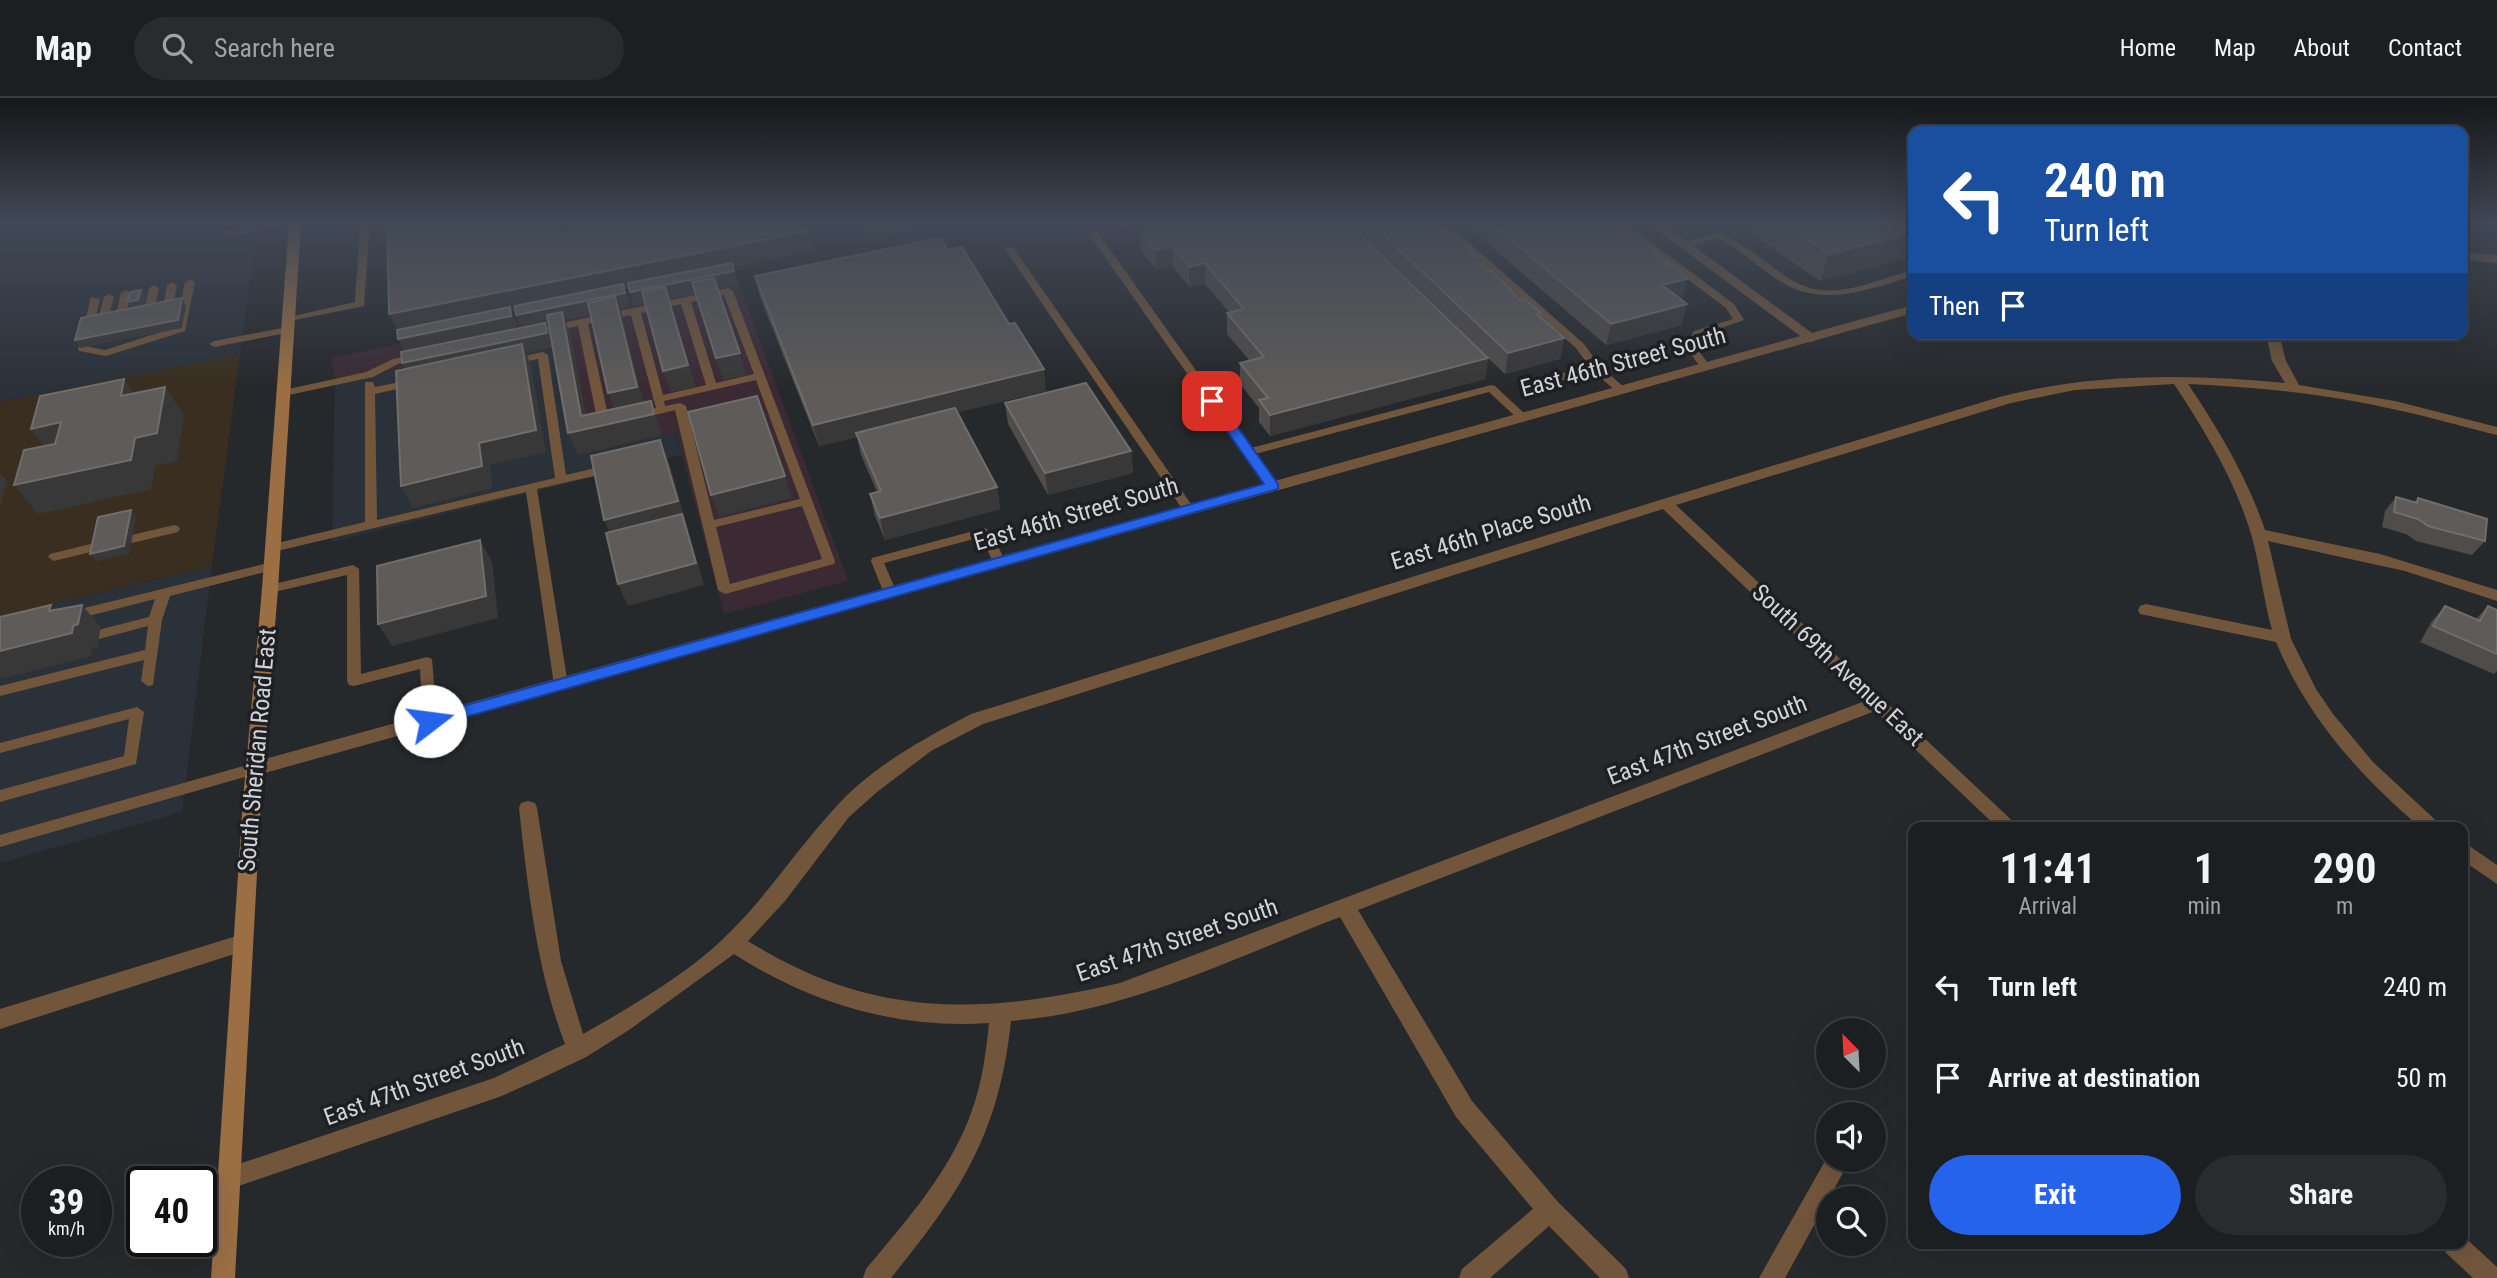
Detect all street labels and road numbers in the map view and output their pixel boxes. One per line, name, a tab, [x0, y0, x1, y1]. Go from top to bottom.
street label: East 46th Street South	[1517, 321, 1729, 403]
street label: East 46th Street South	[971, 471, 1181, 557]
street label: East 46th Place South	[1388, 488, 1594, 576]
street label: South 69th Avenue East	[1746, 578, 1930, 752]
street label: South Sheridan Road East	[232, 627, 282, 873]
street label: East 47th Street South	[1603, 689, 1811, 791]
street label: East 47th Street South	[1072, 892, 1282, 988]
street label: East 47th Street South	[320, 1033, 528, 1131]

